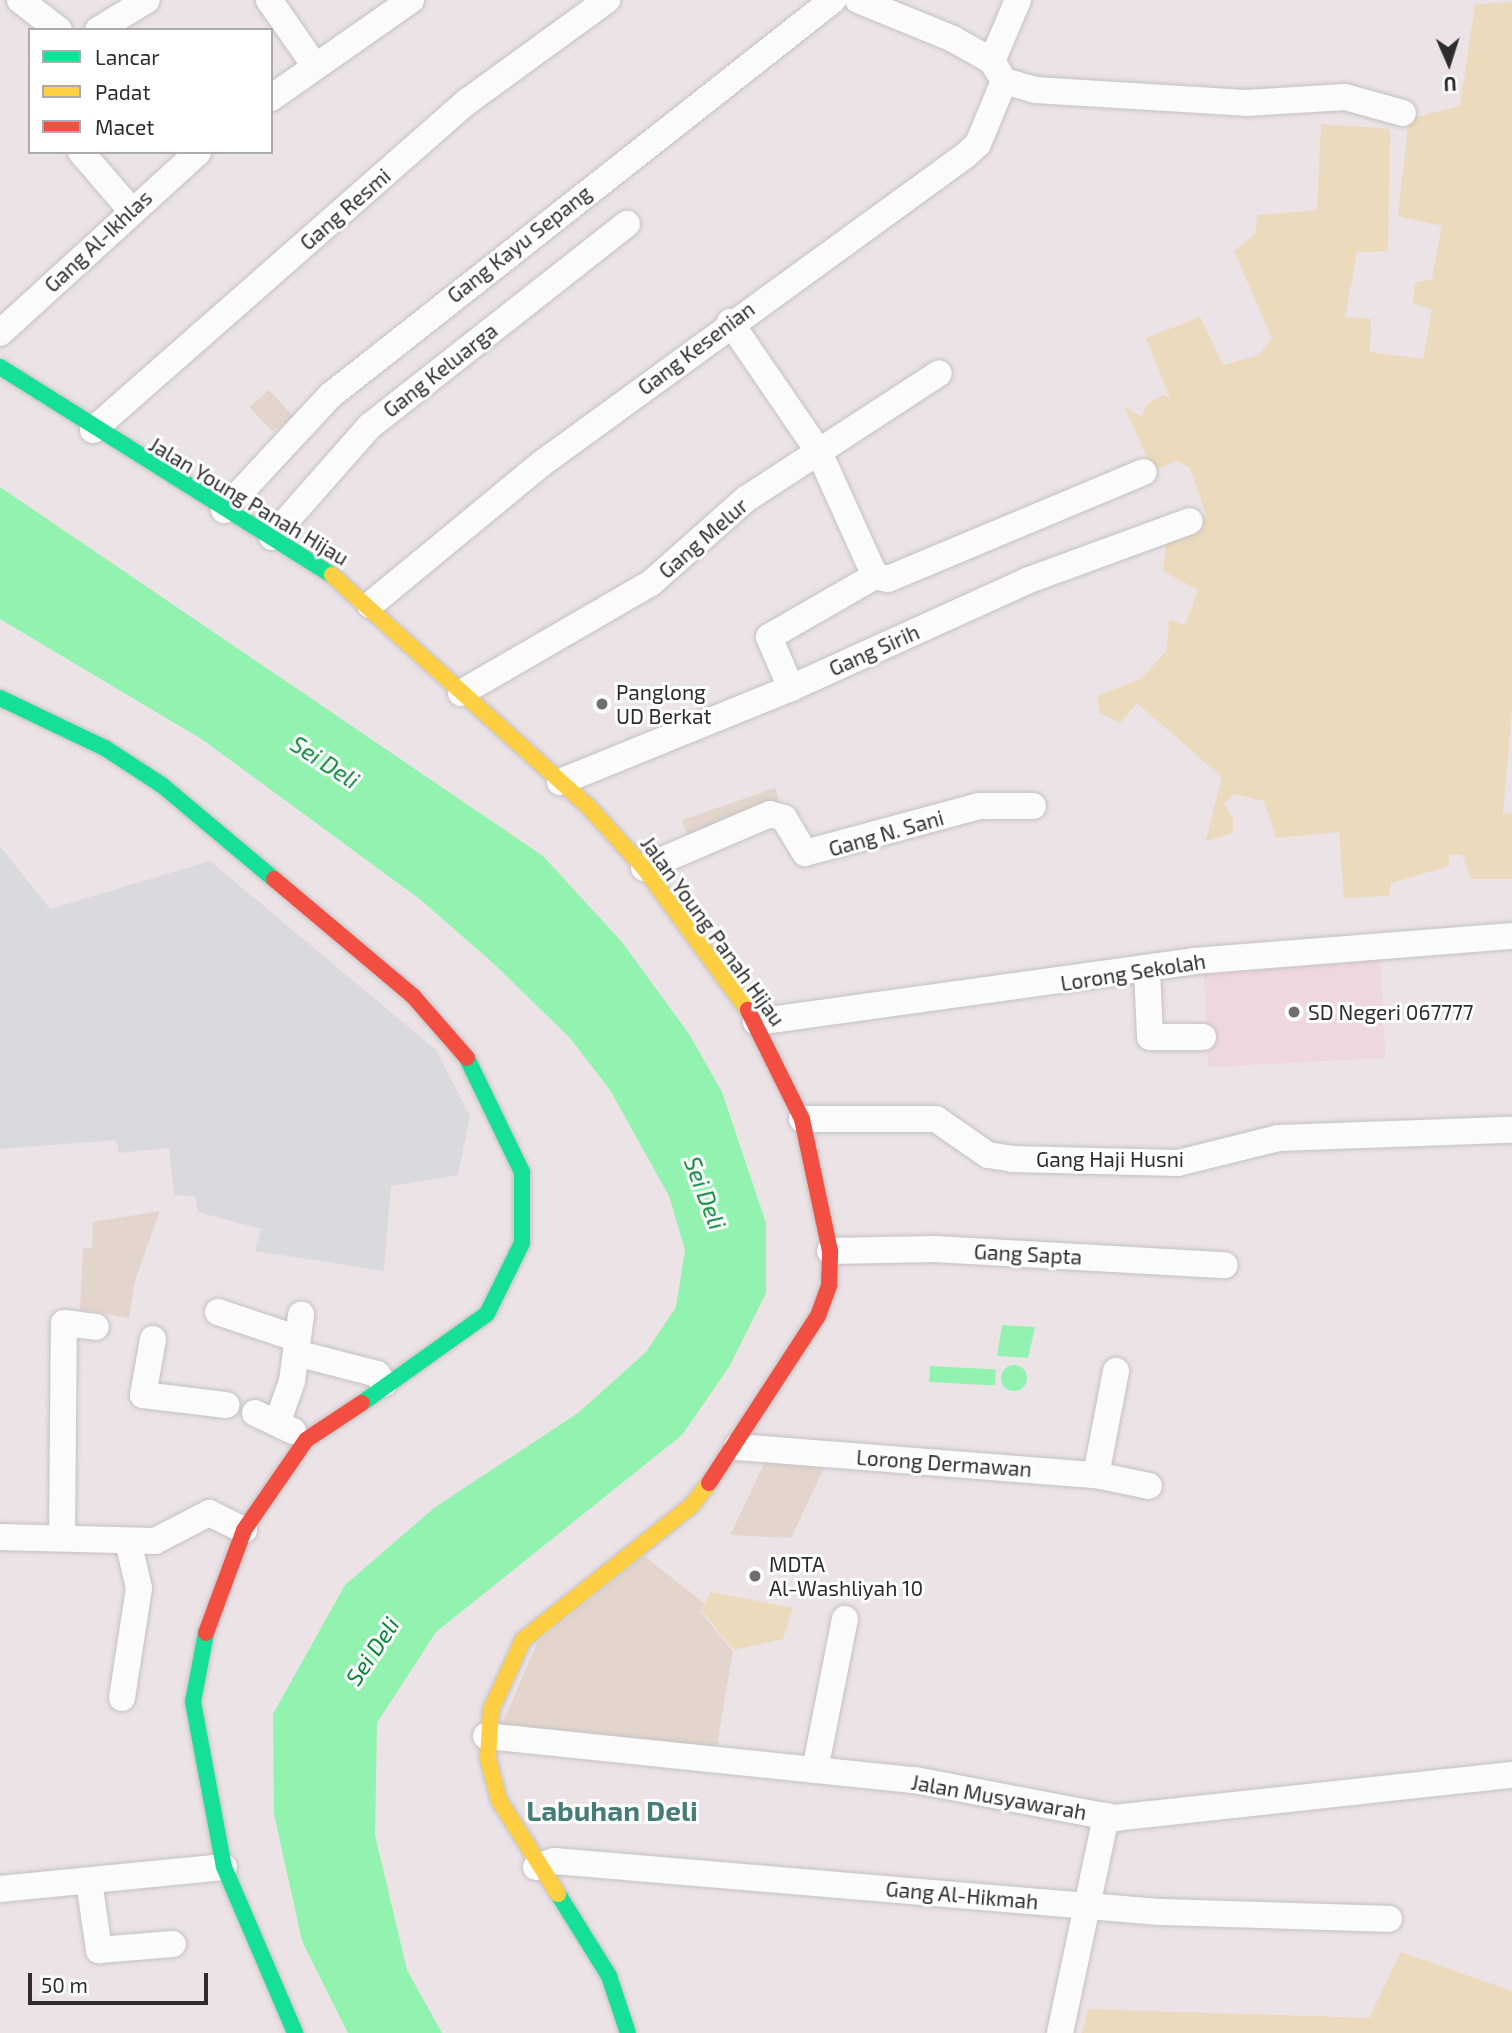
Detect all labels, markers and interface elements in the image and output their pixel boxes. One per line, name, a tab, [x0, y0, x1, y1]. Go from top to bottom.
legend	[28, 28, 273, 154]
north arrow	[1414, 28, 1484, 98]
text: Lancar	[95, 44, 160, 69]
text: U	[1443, 73, 1457, 96]
text: Padat	[95, 79, 150, 104]
text: Macet	[95, 114, 154, 139]
street label: Gang Resmi	[295, 163, 395, 255]
street label: Gang Kayu Sepang	[442, 180, 596, 308]
street label: Gang Al-Ikhlas	[39, 185, 157, 297]
street label: Gang Kesenian	[633, 296, 759, 400]
street label: Gang Keluarga	[378, 318, 502, 422]
street label: Jalan Young Panah Hijau	[144, 431, 354, 571]
street label: Gang Melur	[653, 493, 753, 583]
street label: Gang Sirih	[825, 619, 923, 681]
place label: Panglong UD Berkat	[616, 679, 712, 729]
marker: Panglong UD Berkat	[594, 696, 610, 712]
water label: Sei Deli	[286, 730, 364, 794]
street label: Gang N. Sani	[826, 805, 946, 861]
street label: Jalan Young Panah Hijau	[636, 831, 790, 1031]
street label: Lorong Sekolah	[1059, 948, 1207, 996]
place label: SD Negeri 067777	[1308, 999, 1473, 1025]
marker: SD Negeri 067777	[1286, 1004, 1302, 1020]
street label: Gang Haji Husni	[1036, 1146, 1184, 1172]
water label: Sei Deli	[679, 1153, 731, 1233]
street label: Gang Sapta	[973, 1239, 1083, 1269]
street label: Lorong Dermawan	[855, 1444, 1033, 1482]
place label: MDTA Al-Washliyah 10	[769, 1551, 923, 1601]
marker: MDTA Al-Washliyah 10	[747, 1568, 763, 1584]
water label: Sei Deli	[339, 1612, 405, 1690]
street label: Jalan Musyawarah	[909, 1769, 1089, 1825]
district label: Labuhan Deli	[526, 1793, 698, 1827]
street label: Gang Al-Hikmah	[884, 1876, 1040, 1914]
scale bar	[32, 1960, 212, 2004]
text: 50 m	[41, 1972, 88, 1997]

